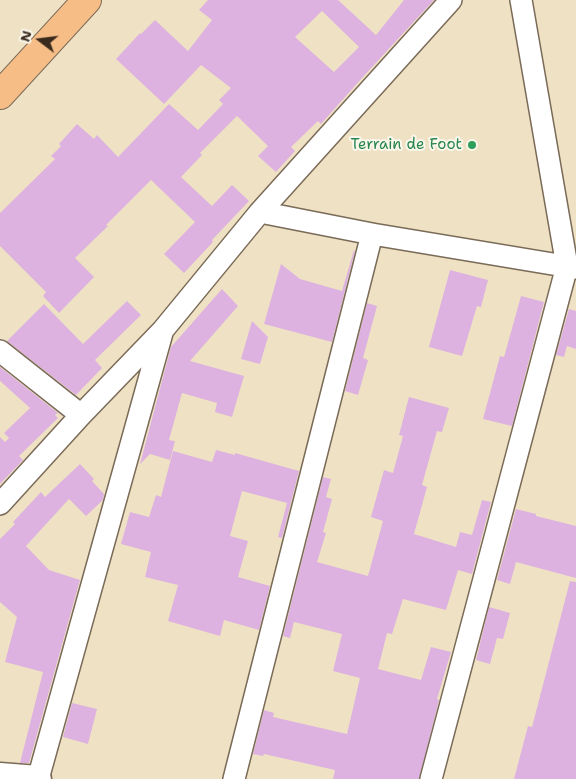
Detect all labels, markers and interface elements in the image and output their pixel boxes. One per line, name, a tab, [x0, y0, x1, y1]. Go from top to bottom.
north arrow	[15, 15, 65, 65]
text: N	[15, 28, 36, 44]
place label: Terrain de Foot	[351, 136, 462, 154]
marker: Terrain de Foot	[466, 139, 478, 151]

